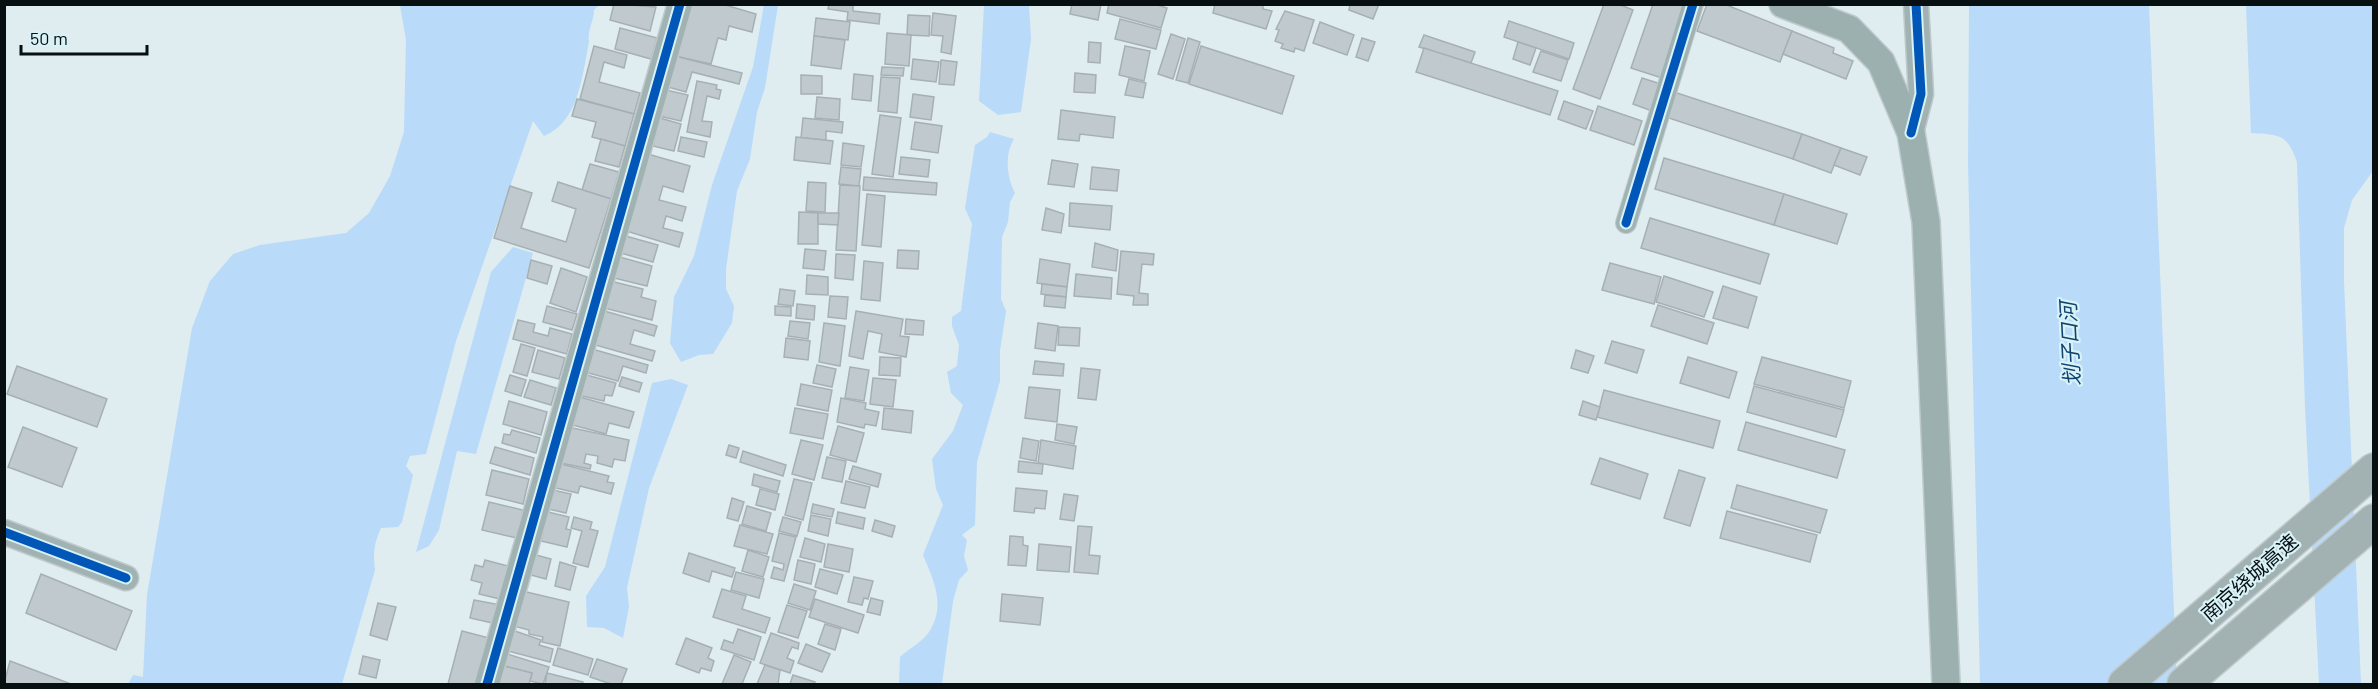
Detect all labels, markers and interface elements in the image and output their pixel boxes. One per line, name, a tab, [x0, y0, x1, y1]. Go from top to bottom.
scale bar	[21, 18, 147, 56]
text: 50 m	[30, 27, 68, 49]
water label: 划子口河	[2054, 297, 2084, 387]
street label: 南京绕城高速	[2196, 529, 2302, 625]

